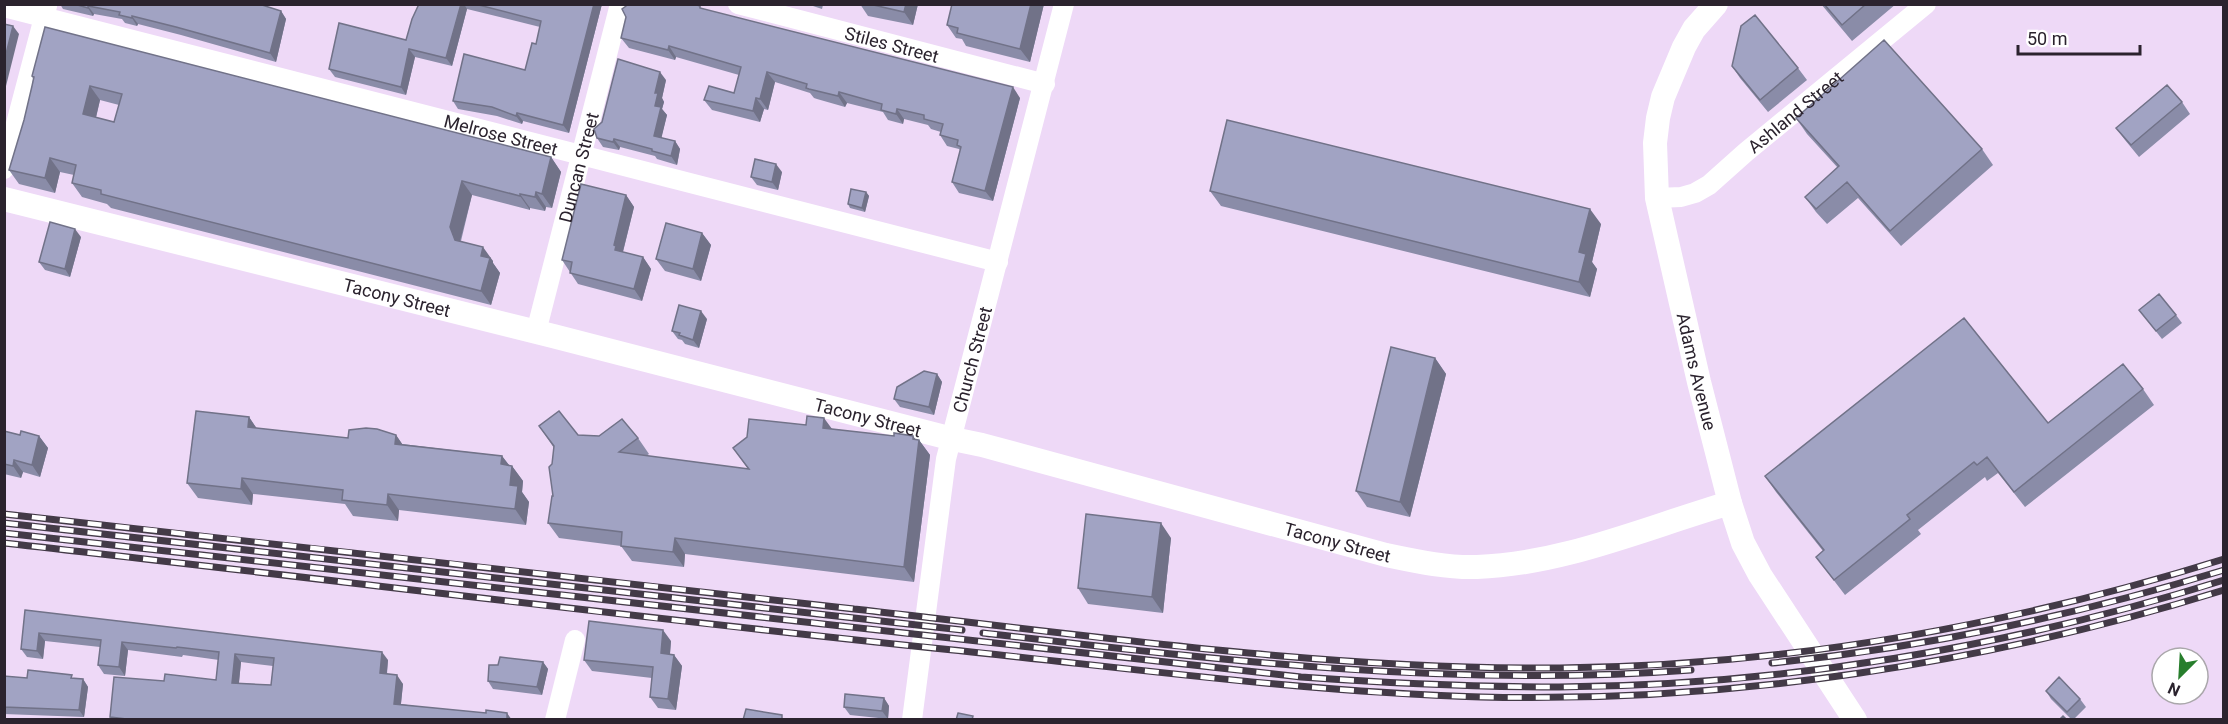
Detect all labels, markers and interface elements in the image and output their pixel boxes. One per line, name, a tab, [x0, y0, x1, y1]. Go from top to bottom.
scale bar	[2018, 18, 2140, 56]
street label: Stiles Street	[843, 22, 941, 66]
text: 50 m	[2027, 28, 2067, 49]
street label: Ashland Street	[1743, 66, 1847, 157]
street label: Melrose Street	[442, 110, 560, 159]
street label: Duncan Street	[554, 110, 602, 225]
street label: Tacony Street	[341, 274, 453, 321]
street label: Church Street	[948, 304, 996, 415]
street label: Adams Avenue	[1673, 311, 1721, 432]
street label: Tacony Street	[812, 393, 924, 441]
street label: Tacony Street	[1282, 517, 1393, 566]
north arrow	[2150, 646, 2210, 706]
text: N	[2165, 678, 2183, 700]

